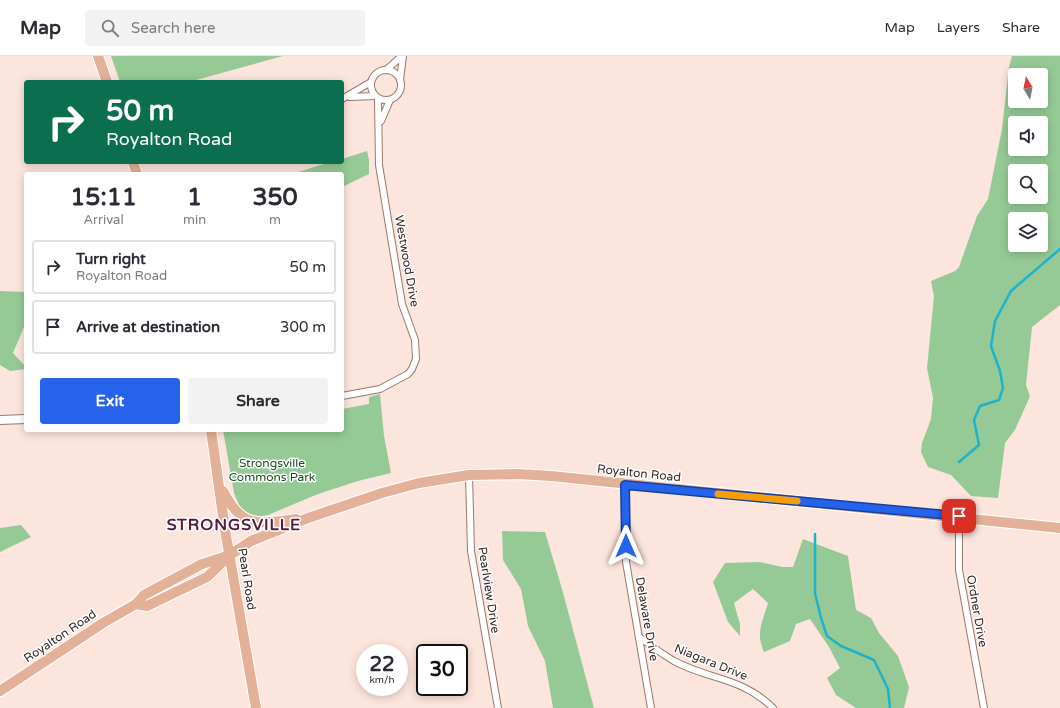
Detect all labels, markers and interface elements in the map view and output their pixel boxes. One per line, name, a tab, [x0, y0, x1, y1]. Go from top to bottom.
search box	[85, 10, 365, 46]
text: Map	[20, 17, 61, 39]
icon: search	[99, 17, 121, 39]
text: Search here	[131, 19, 215, 37]
text: Map	[885, 19, 915, 36]
text: Layers	[937, 19, 980, 36]
text: Share	[1002, 19, 1040, 36]
north arrow	[1008, 68, 1048, 108]
map controls	[1008, 68, 1048, 252]
text: 50 m	[106, 94, 174, 128]
icon: right	[40, 96, 92, 148]
button: sound	[1008, 116, 1048, 156]
text: Royalton Road	[106, 128, 232, 150]
button: search	[1008, 164, 1048, 204]
text: 15:11	[70, 183, 137, 212]
text: 1	[187, 183, 202, 212]
text: 350	[252, 183, 298, 212]
text: Arrival	[83, 212, 124, 228]
text: min	[183, 212, 206, 228]
text: m	[269, 212, 281, 228]
button: layers	[1008, 212, 1048, 252]
street label: Westwood Drive	[392, 214, 422, 308]
text: Turn right	[76, 250, 146, 268]
icon: right	[42, 256, 64, 278]
text: 50 m	[289, 258, 326, 276]
text: Royalton Road	[76, 268, 167, 284]
icon: arrive	[42, 316, 64, 338]
text: Arrive at destination	[76, 318, 220, 336]
text: 300 m	[280, 318, 326, 336]
button: Exit	[40, 378, 180, 424]
button: Share	[188, 378, 328, 424]
park label: Strongsville Commons Park	[229, 456, 316, 484]
street label: Royalton Road	[596, 462, 682, 484]
pin	[942, 499, 976, 533]
icon: arrive	[948, 505, 970, 527]
district label: STRONGSVILLE	[167, 515, 301, 535]
position arrow	[605, 525, 647, 567]
street label: Pearlview Drive	[475, 546, 503, 634]
street label: Pearl Road	[235, 547, 259, 611]
street label: Ordner Drive	[964, 574, 990, 648]
street label: Delaware Drive	[633, 576, 661, 662]
street label: Royalton Road	[21, 607, 99, 665]
street label: Niagara Drive	[672, 641, 750, 683]
speed limit sign: 30	[416, 644, 468, 696]
text: 22	[369, 653, 395, 677]
text: km/h	[369, 674, 395, 686]

